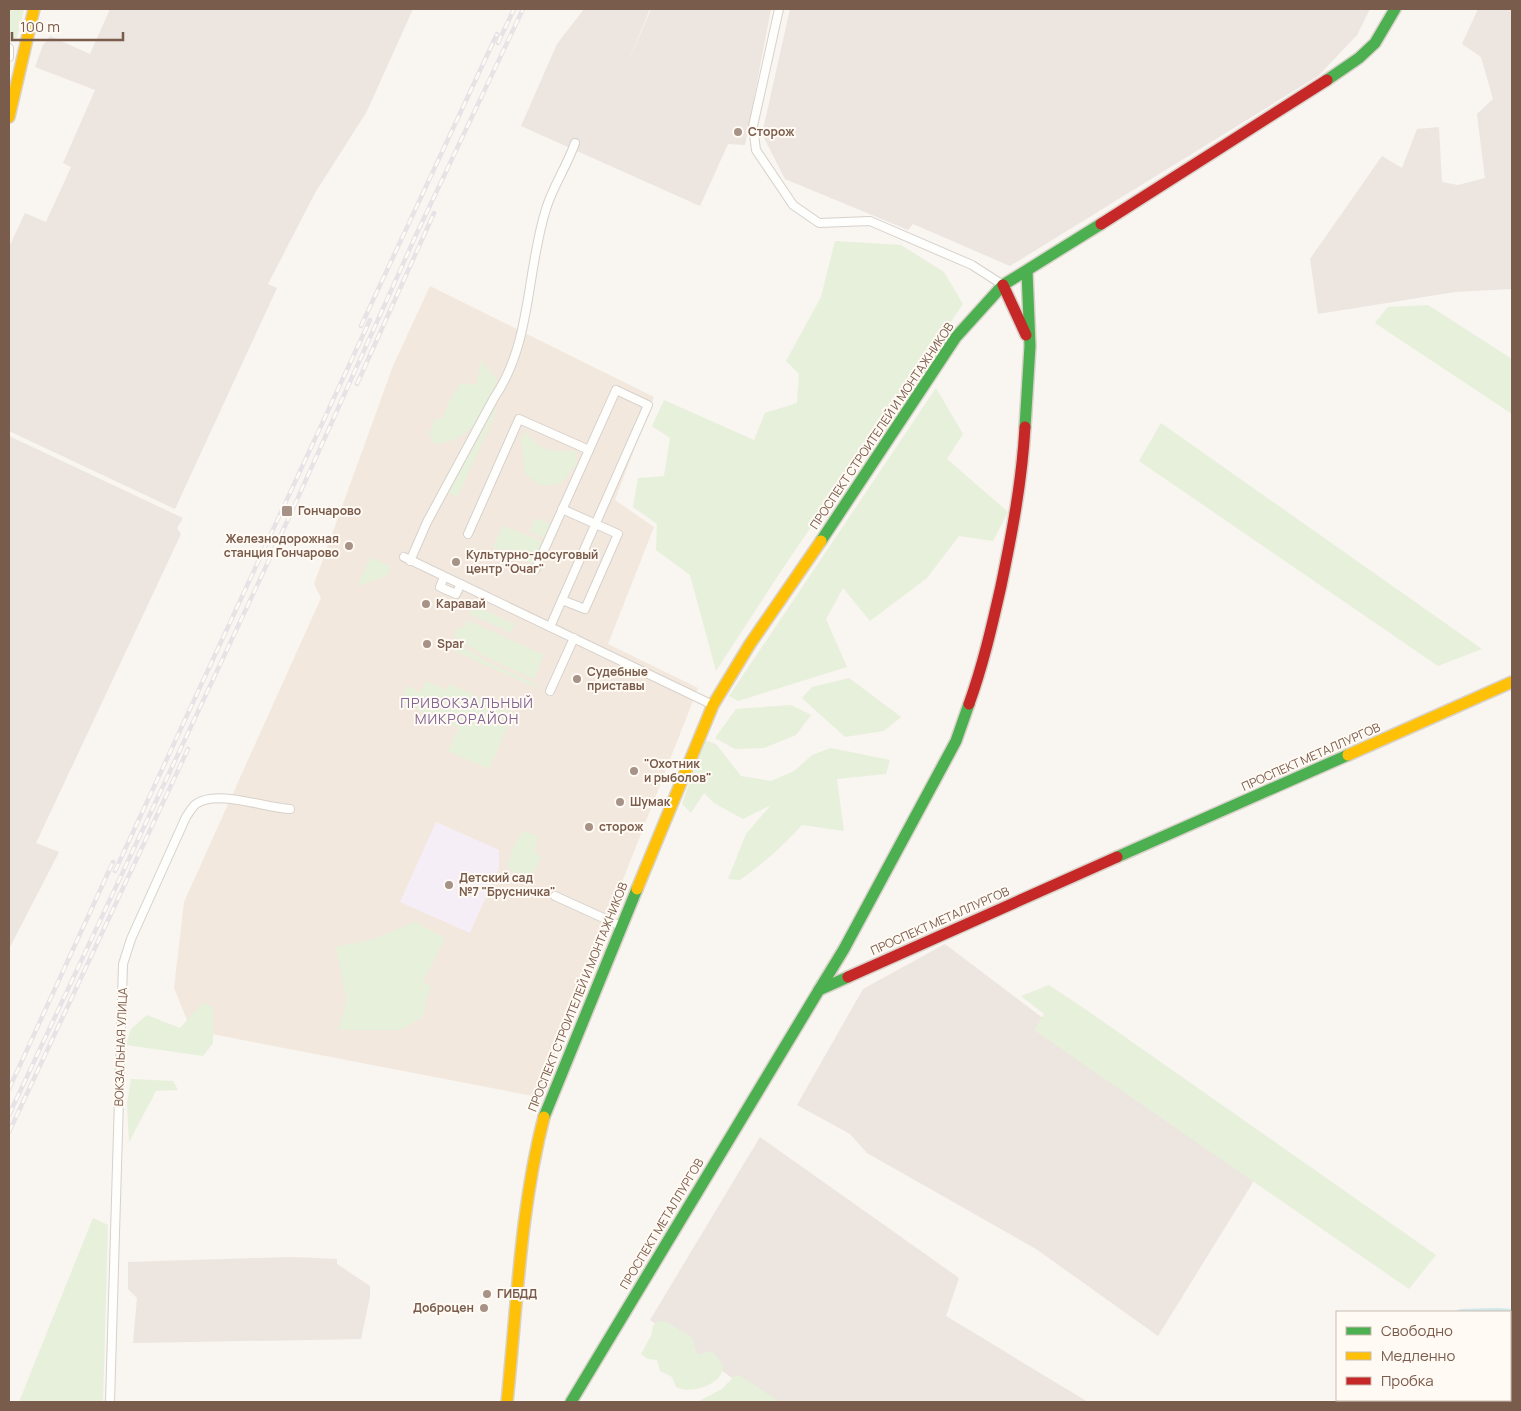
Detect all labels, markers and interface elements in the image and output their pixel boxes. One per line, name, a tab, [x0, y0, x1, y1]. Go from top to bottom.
scale bar	[12, 10, 124, 42]
text: 100 m	[20, 16, 60, 37]
place label: Сторож	[748, 123, 795, 140]
marker: Сторож	[732, 126, 744, 138]
street label: ПРОСПЕКТ СТРОИТЕЛЕЙ И МОНТАЖНИКОВ	[806, 319, 957, 532]
place label: Гончарово	[298, 502, 361, 519]
marker: Гончарово	[280, 504, 294, 518]
place label: Железнодорожная станция Гончарово	[224, 530, 339, 561]
marker: Железнодорожная станция Гончарово	[343, 540, 355, 552]
place label: Культурно-досуговый центр "Очаг"	[466, 546, 598, 577]
marker: Культурно-досуговый центр "Очаг"	[450, 556, 462, 568]
place label: Каравай	[436, 595, 486, 612]
marker: Каравай	[420, 598, 432, 610]
place label: Spar	[437, 635, 464, 652]
marker: Spar	[421, 638, 433, 650]
place label: Судебные приставы	[587, 663, 648, 694]
marker: Судебные приставы	[571, 673, 583, 685]
district label: ПРИВОКЗАЛЬНЫЙ МИКРОРАЙОН	[400, 693, 534, 728]
street label: ПРОСПЕКТ МЕТАЛЛУРГОВ	[1239, 718, 1383, 795]
place label: "Охотник и рыболов"	[644, 755, 712, 786]
marker: "Охотник и рыболов"	[628, 765, 640, 777]
place label: Шумак	[630, 793, 671, 810]
marker: Шумак	[614, 796, 626, 808]
place label: сторож	[599, 818, 644, 835]
marker: сторож	[583, 821, 595, 833]
place label: Детский сад №7 "Брусничка"	[459, 869, 556, 900]
marker: Детский сад №7 "Брусничка"	[443, 879, 455, 891]
street label: ПРОСПЕКТ СТРОИТЕЛЕЙ И МОНТАЖНИКОВ	[524, 880, 631, 1114]
street label: ПРОСПЕКТ МЕТАЛЛУРГОВ	[868, 882, 1012, 959]
street label: ВОКЗАЛЬНАЯ УЛИЦА	[110, 987, 131, 1107]
street label: ПРОСПЕКТ МЕТАЛЛУРГОВ	[616, 1155, 708, 1292]
place label: ГИБДД	[497, 1285, 537, 1302]
marker: ГИБДД	[481, 1288, 493, 1300]
place label: Доброцен	[413, 1299, 474, 1316]
marker: Доброцен	[478, 1302, 490, 1314]
legend	[1336, 1311, 1511, 1401]
text: Свободно	[1381, 1320, 1453, 1341]
text: Медленно	[1381, 1345, 1455, 1366]
text: Пробка	[1381, 1370, 1434, 1391]

